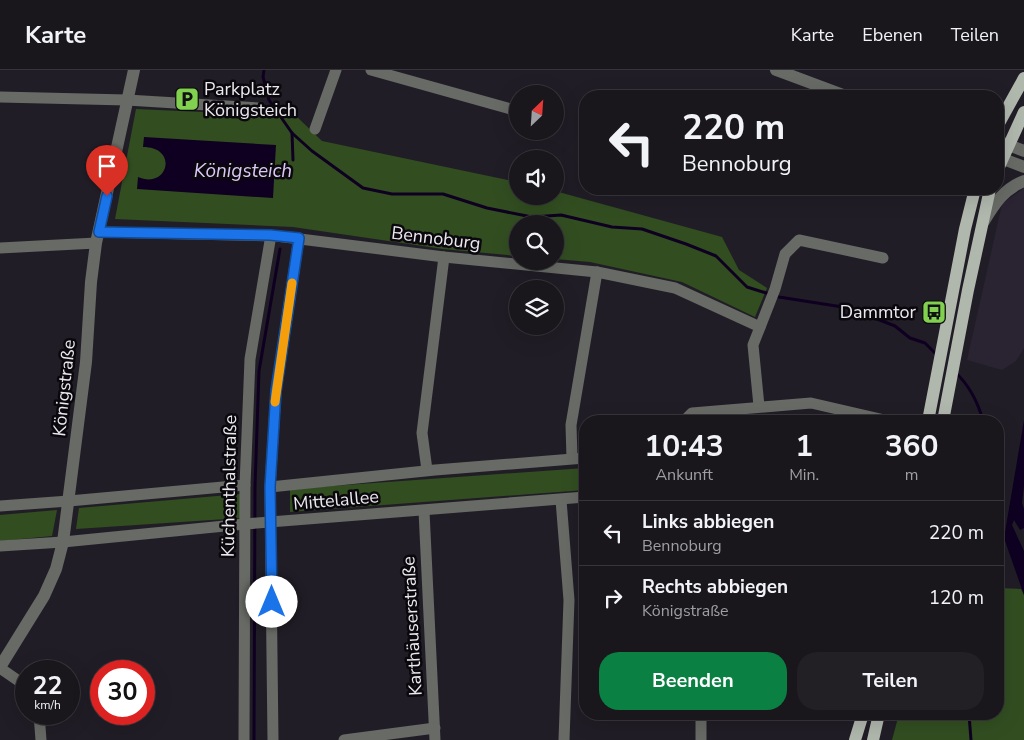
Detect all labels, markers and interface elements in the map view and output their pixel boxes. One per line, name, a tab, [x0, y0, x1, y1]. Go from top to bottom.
text: Karte	[25, 19, 86, 51]
text: Karte	[791, 23, 834, 47]
text: Ebenen	[862, 23, 923, 47]
text: Teilen	[951, 23, 999, 47]
place label: Parkplatz Königsteich	[204, 77, 297, 122]
north arrow	[509, 85, 564, 140]
map controls	[509, 85, 564, 335]
parking icon: Parkplatz Königsteich	[174, 86, 200, 112]
text: 220 m	[682, 104, 785, 151]
icon: left	[599, 110, 664, 175]
pin	[86, 145, 128, 196]
text: Bennoburg	[682, 149, 792, 179]
button: sound	[509, 150, 564, 205]
icon: arrive	[93, 152, 121, 180]
water label: Königsteich	[194, 158, 292, 184]
button: search	[509, 215, 564, 270]
street label: Bennoburg	[390, 221, 482, 255]
button: layers	[509, 280, 564, 335]
bus stop icon: Dammtor	[921, 299, 947, 325]
place label: Dammtor	[840, 300, 917, 324]
street label: Königstraße	[47, 338, 81, 438]
street label: Küchenthalstraße	[216, 415, 242, 557]
text: 10:43	[644, 426, 724, 467]
text: 1	[795, 426, 813, 467]
text: 360	[885, 426, 939, 467]
text: Ankunft	[655, 464, 713, 486]
text: Min.	[789, 464, 819, 486]
text: m	[905, 464, 918, 486]
street label: Mittelallee	[292, 484, 380, 516]
text: Links abbiegen	[642, 509, 774, 535]
icon: left	[599, 519, 627, 547]
text: 220 m	[929, 520, 984, 546]
text: Bennoburg	[642, 535, 722, 557]
street label: Karthäuserstraße	[396, 556, 428, 696]
text: Rechts abbiegen	[642, 574, 788, 600]
position arrow	[245, 575, 297, 627]
icon: right	[599, 584, 627, 612]
text: 120 m	[929, 585, 984, 611]
text: Königstraße	[642, 600, 729, 622]
button: Beenden	[599, 652, 787, 710]
button: Teilen	[797, 652, 984, 710]
speed limit sign: 30	[90, 660, 155, 725]
text: 22	[32, 669, 63, 703]
text: km/h	[34, 697, 61, 713]

